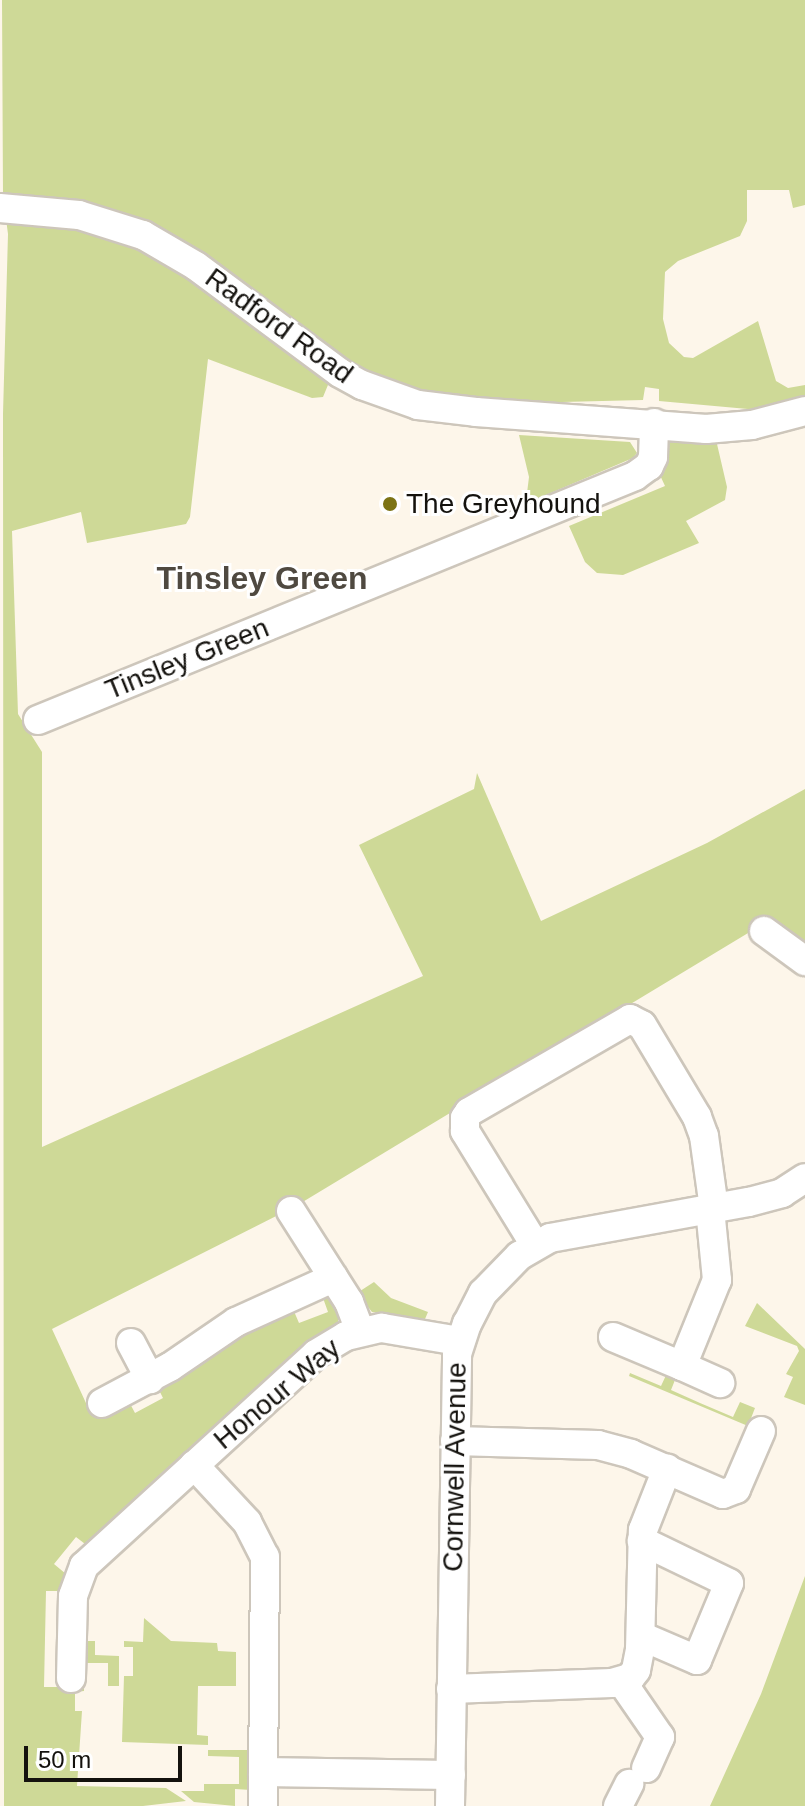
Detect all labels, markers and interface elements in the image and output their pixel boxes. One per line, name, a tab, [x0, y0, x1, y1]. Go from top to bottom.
street label: Radford Road	[199, 261, 359, 391]
place label: The Greyhound	[406, 487, 601, 521]
marker: The Greyhound	[381, 495, 399, 513]
district label: Tinsley Green	[156, 559, 368, 597]
street label: Tinsley Green	[100, 611, 274, 707]
street label: Honour Way	[207, 1331, 347, 1457]
street label: Cornwell Avenue	[436, 1361, 474, 1573]
scale bar	[28, 1730, 186, 1780]
text: 50 m	[38, 1746, 91, 1773]

